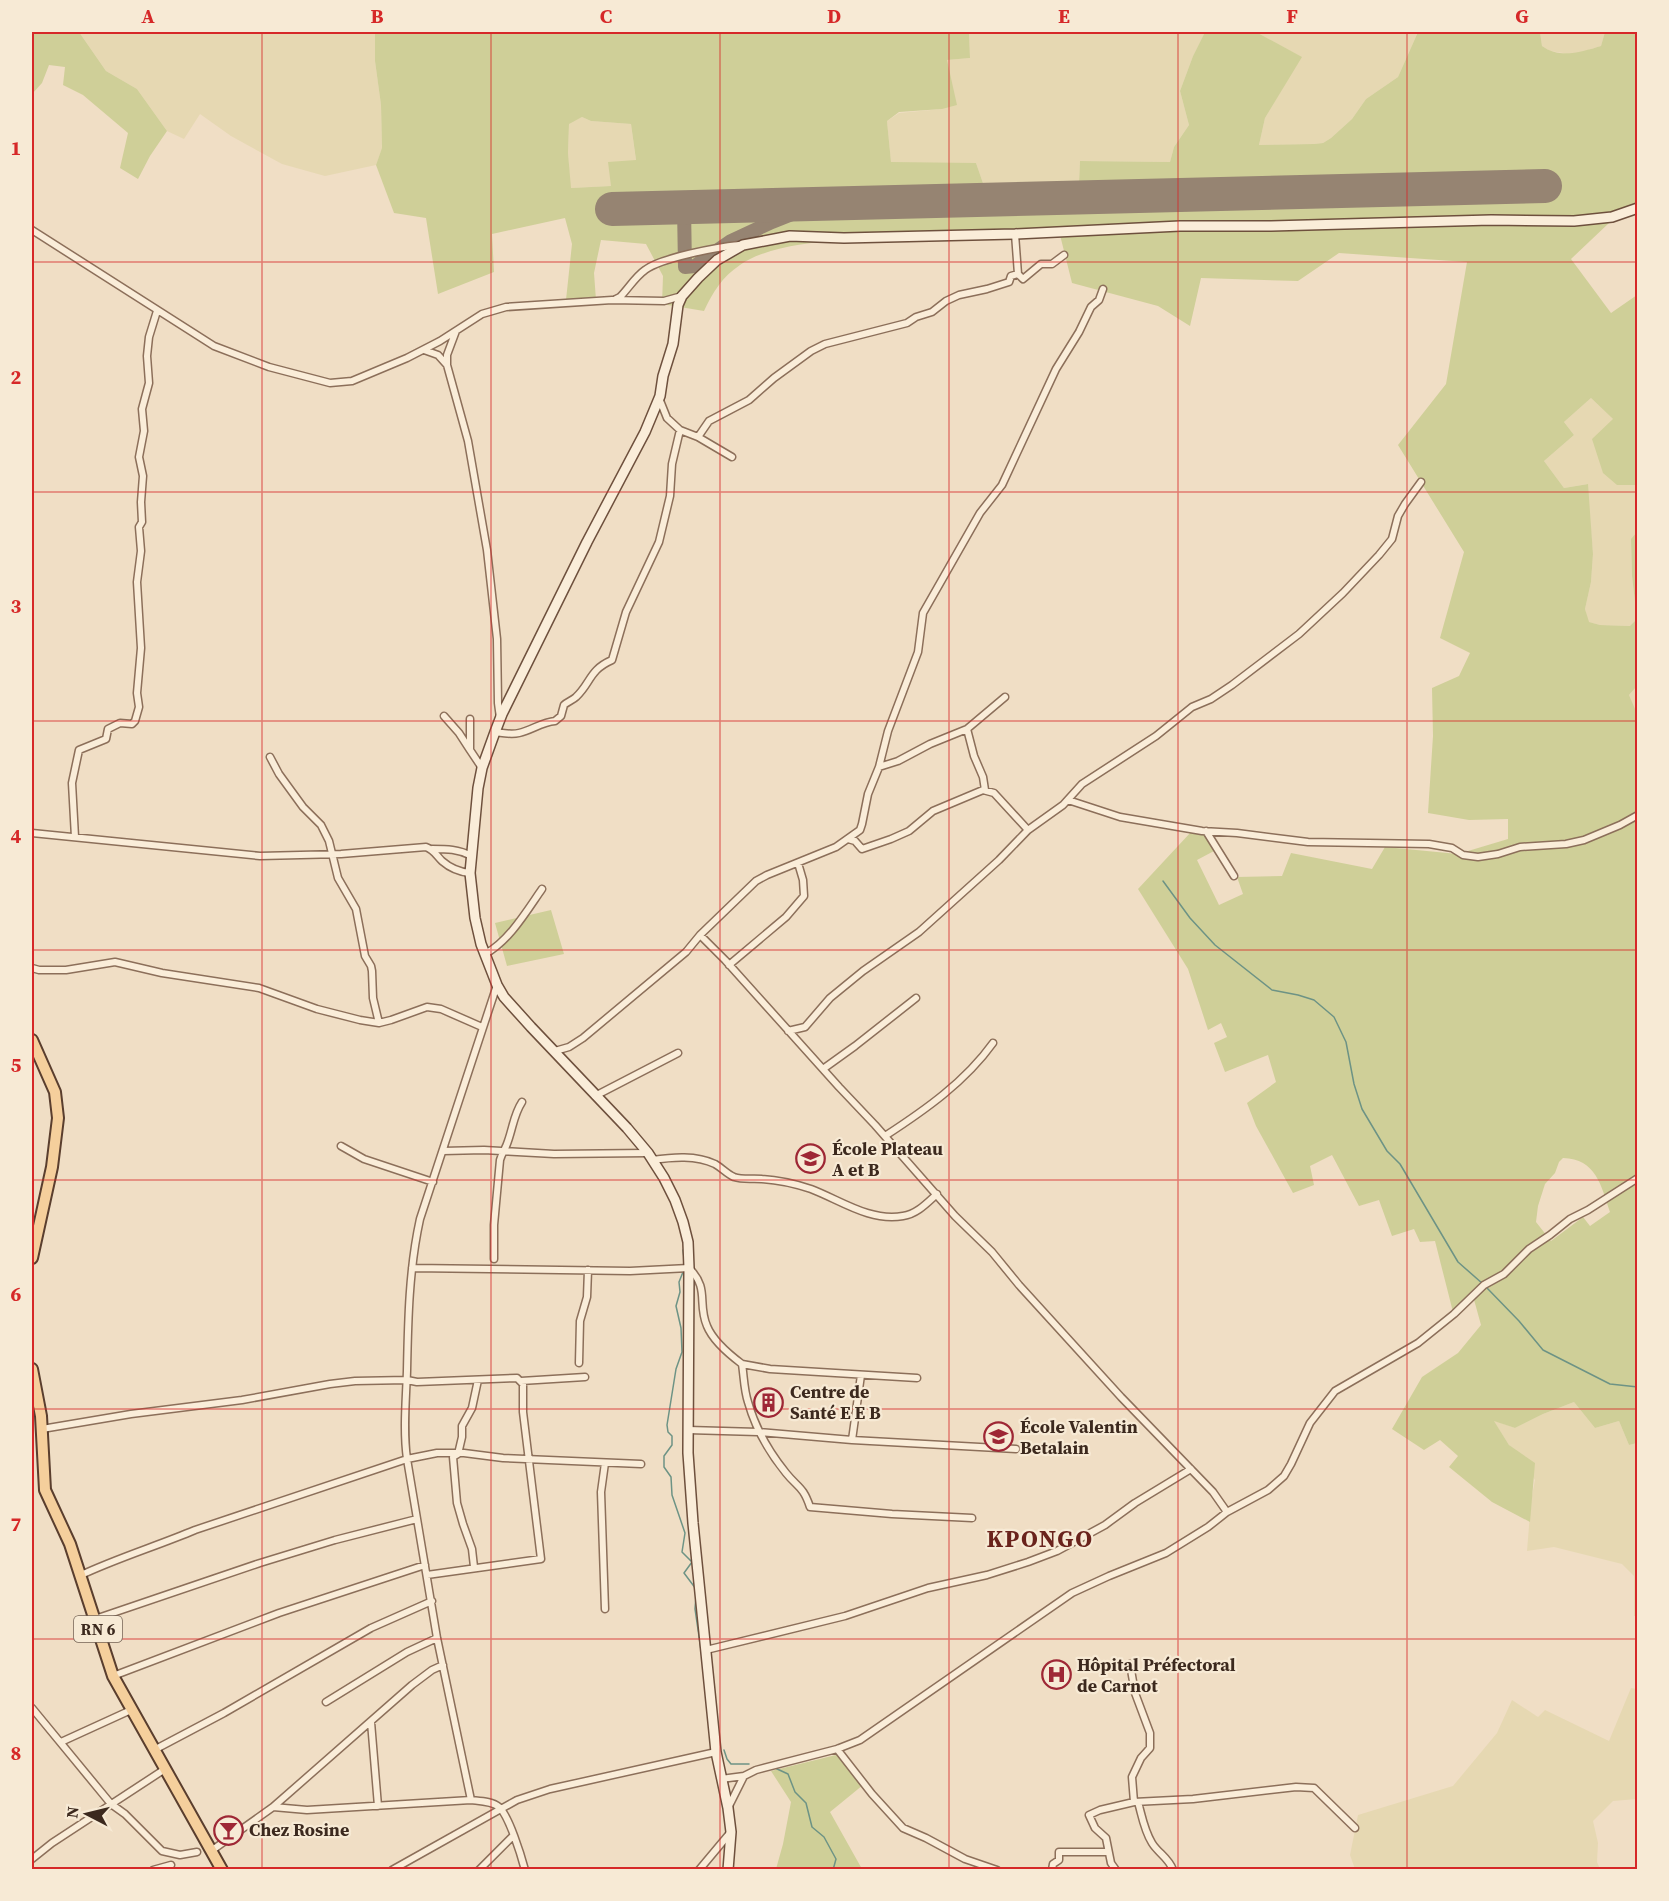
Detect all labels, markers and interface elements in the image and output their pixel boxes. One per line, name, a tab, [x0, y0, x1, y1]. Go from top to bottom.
text: A	[141, 2, 155, 30]
text: B	[370, 2, 384, 30]
text: C	[600, 2, 612, 30]
text: D	[827, 2, 841, 30]
text: E	[1058, 2, 1070, 30]
text: F	[1286, 2, 1298, 30]
text: G	[1515, 2, 1529, 30]
text: 1	[11, 134, 21, 162]
text: 2	[11, 363, 22, 391]
text: 3	[11, 592, 22, 620]
text: 4	[11, 822, 22, 850]
text: 5	[11, 1051, 22, 1079]
place label: École Plateau A et B	[832, 1136, 943, 1182]
school or university icon: École Plateau A et B	[795, 1143, 827, 1175]
text: 6	[11, 1280, 22, 1308]
place label: Centre de Santé E E B	[790, 1379, 881, 1425]
building icon: Centre de Santé E E B	[753, 1386, 785, 1418]
place label: École Valentin Betalain	[1020, 1414, 1138, 1460]
school or university icon: École Valentin Betalain	[983, 1421, 1015, 1453]
text: 7	[11, 1510, 22, 1538]
district label: KPONGO	[986, 1522, 1094, 1555]
road number: RN 6	[74, 1616, 122, 1642]
place label: Hôpital Préfectoral de Carnot	[1077, 1652, 1236, 1698]
hospital icon: Hôpital Préfectoral de Carnot	[1040, 1659, 1072, 1691]
text: 8	[11, 1739, 21, 1767]
north arrow	[57, 1784, 117, 1844]
text: N	[60, 1805, 84, 1819]
bar icon: Chez Rosine	[212, 1814, 244, 1846]
place label: Chez Rosine	[249, 1817, 349, 1842]

